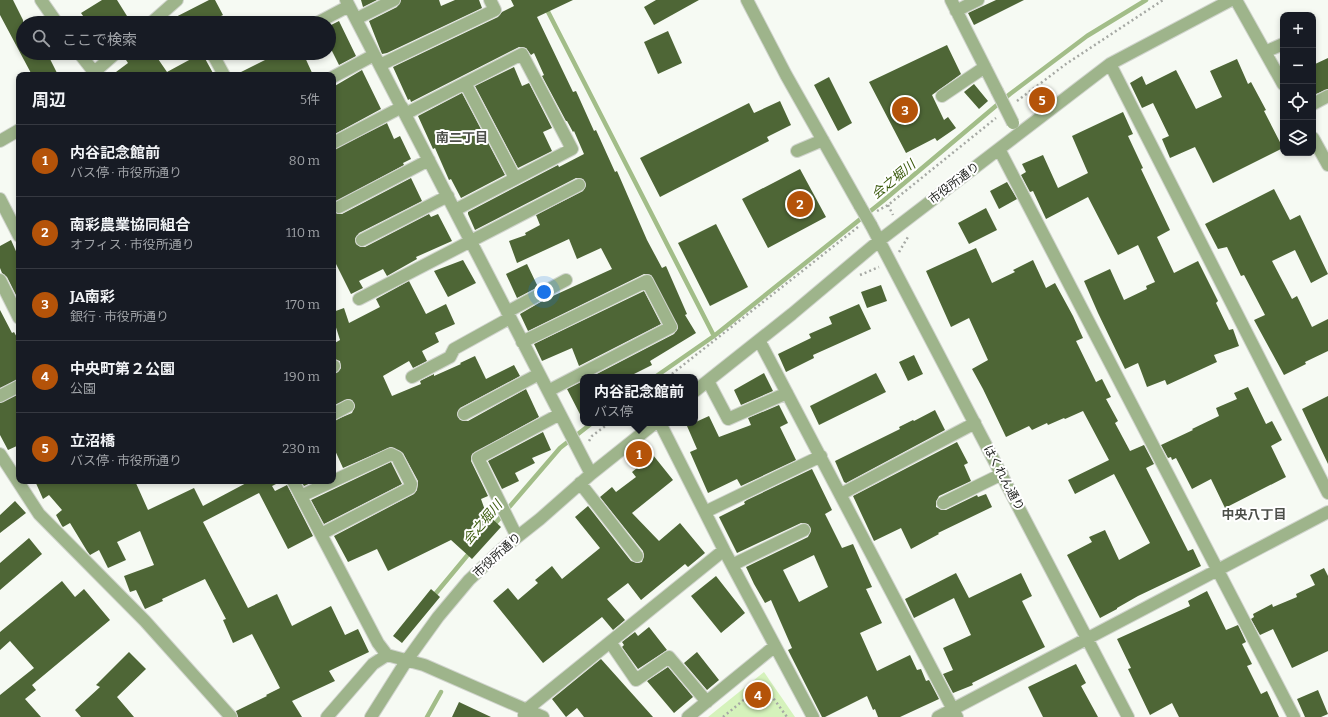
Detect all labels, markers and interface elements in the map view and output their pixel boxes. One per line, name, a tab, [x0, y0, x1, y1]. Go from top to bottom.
map controls	[1280, 12, 1316, 156]
button: +	[1280, 12, 1316, 48]
search box	[16, 16, 336, 60]
icon: search	[30, 27, 52, 49]
text: ここで検索	[62, 31, 137, 49]
button: −	[1280, 48, 1316, 84]
button: locate	[1280, 84, 1316, 120]
pin: 5	[1029, 85, 1055, 115]
text: 周辺	[32, 90, 66, 111]
text: 5件	[300, 92, 320, 107]
pin: 3	[892, 95, 918, 125]
button: layers	[1280, 120, 1316, 156]
district label: 南二丁目	[436, 130, 488, 145]
text: 内谷記念館前	[70, 144, 160, 162]
text: 1	[42, 153, 48, 168]
text: 80 m	[289, 153, 320, 168]
water label: 会之堀川	[869, 156, 920, 202]
street label: 市役所通り	[926, 159, 982, 207]
text: バス停 · 市役所通り	[70, 165, 182, 180]
pin: 2	[787, 189, 813, 219]
text: 南彩農業協同組合	[70, 216, 190, 234]
text: 2	[41, 225, 49, 240]
text: 110 m	[286, 225, 320, 240]
text: オフィス · 市役所通り	[70, 237, 195, 252]
your location	[534, 282, 554, 302]
text: JA南彩	[70, 288, 115, 306]
text: 3	[41, 297, 49, 312]
text: 170 m	[285, 297, 320, 312]
text: 銀行 · 市役所通り	[70, 309, 169, 324]
text: 中央町第２公園	[70, 360, 175, 378]
text: 4	[41, 369, 49, 384]
text: 190 m	[284, 369, 320, 384]
popup	[580, 374, 698, 426]
text: 公園	[70, 381, 96, 396]
text: 内谷記念館前	[594, 383, 684, 401]
text: バス停	[594, 404, 633, 419]
text: 立沼橋	[70, 432, 115, 450]
pin: 1	[626, 439, 652, 469]
text: 5	[41, 441, 49, 456]
text: 230 m	[282, 441, 320, 456]
street label: はくれん通り	[981, 443, 1027, 513]
text: バス停 · 市役所通り	[70, 453, 182, 468]
water label: 会之堀川	[460, 496, 506, 547]
district label: 中央八丁目	[1221, 507, 1287, 522]
street label: 市役所通り	[470, 530, 524, 580]
pin: 4	[745, 680, 771, 710]

